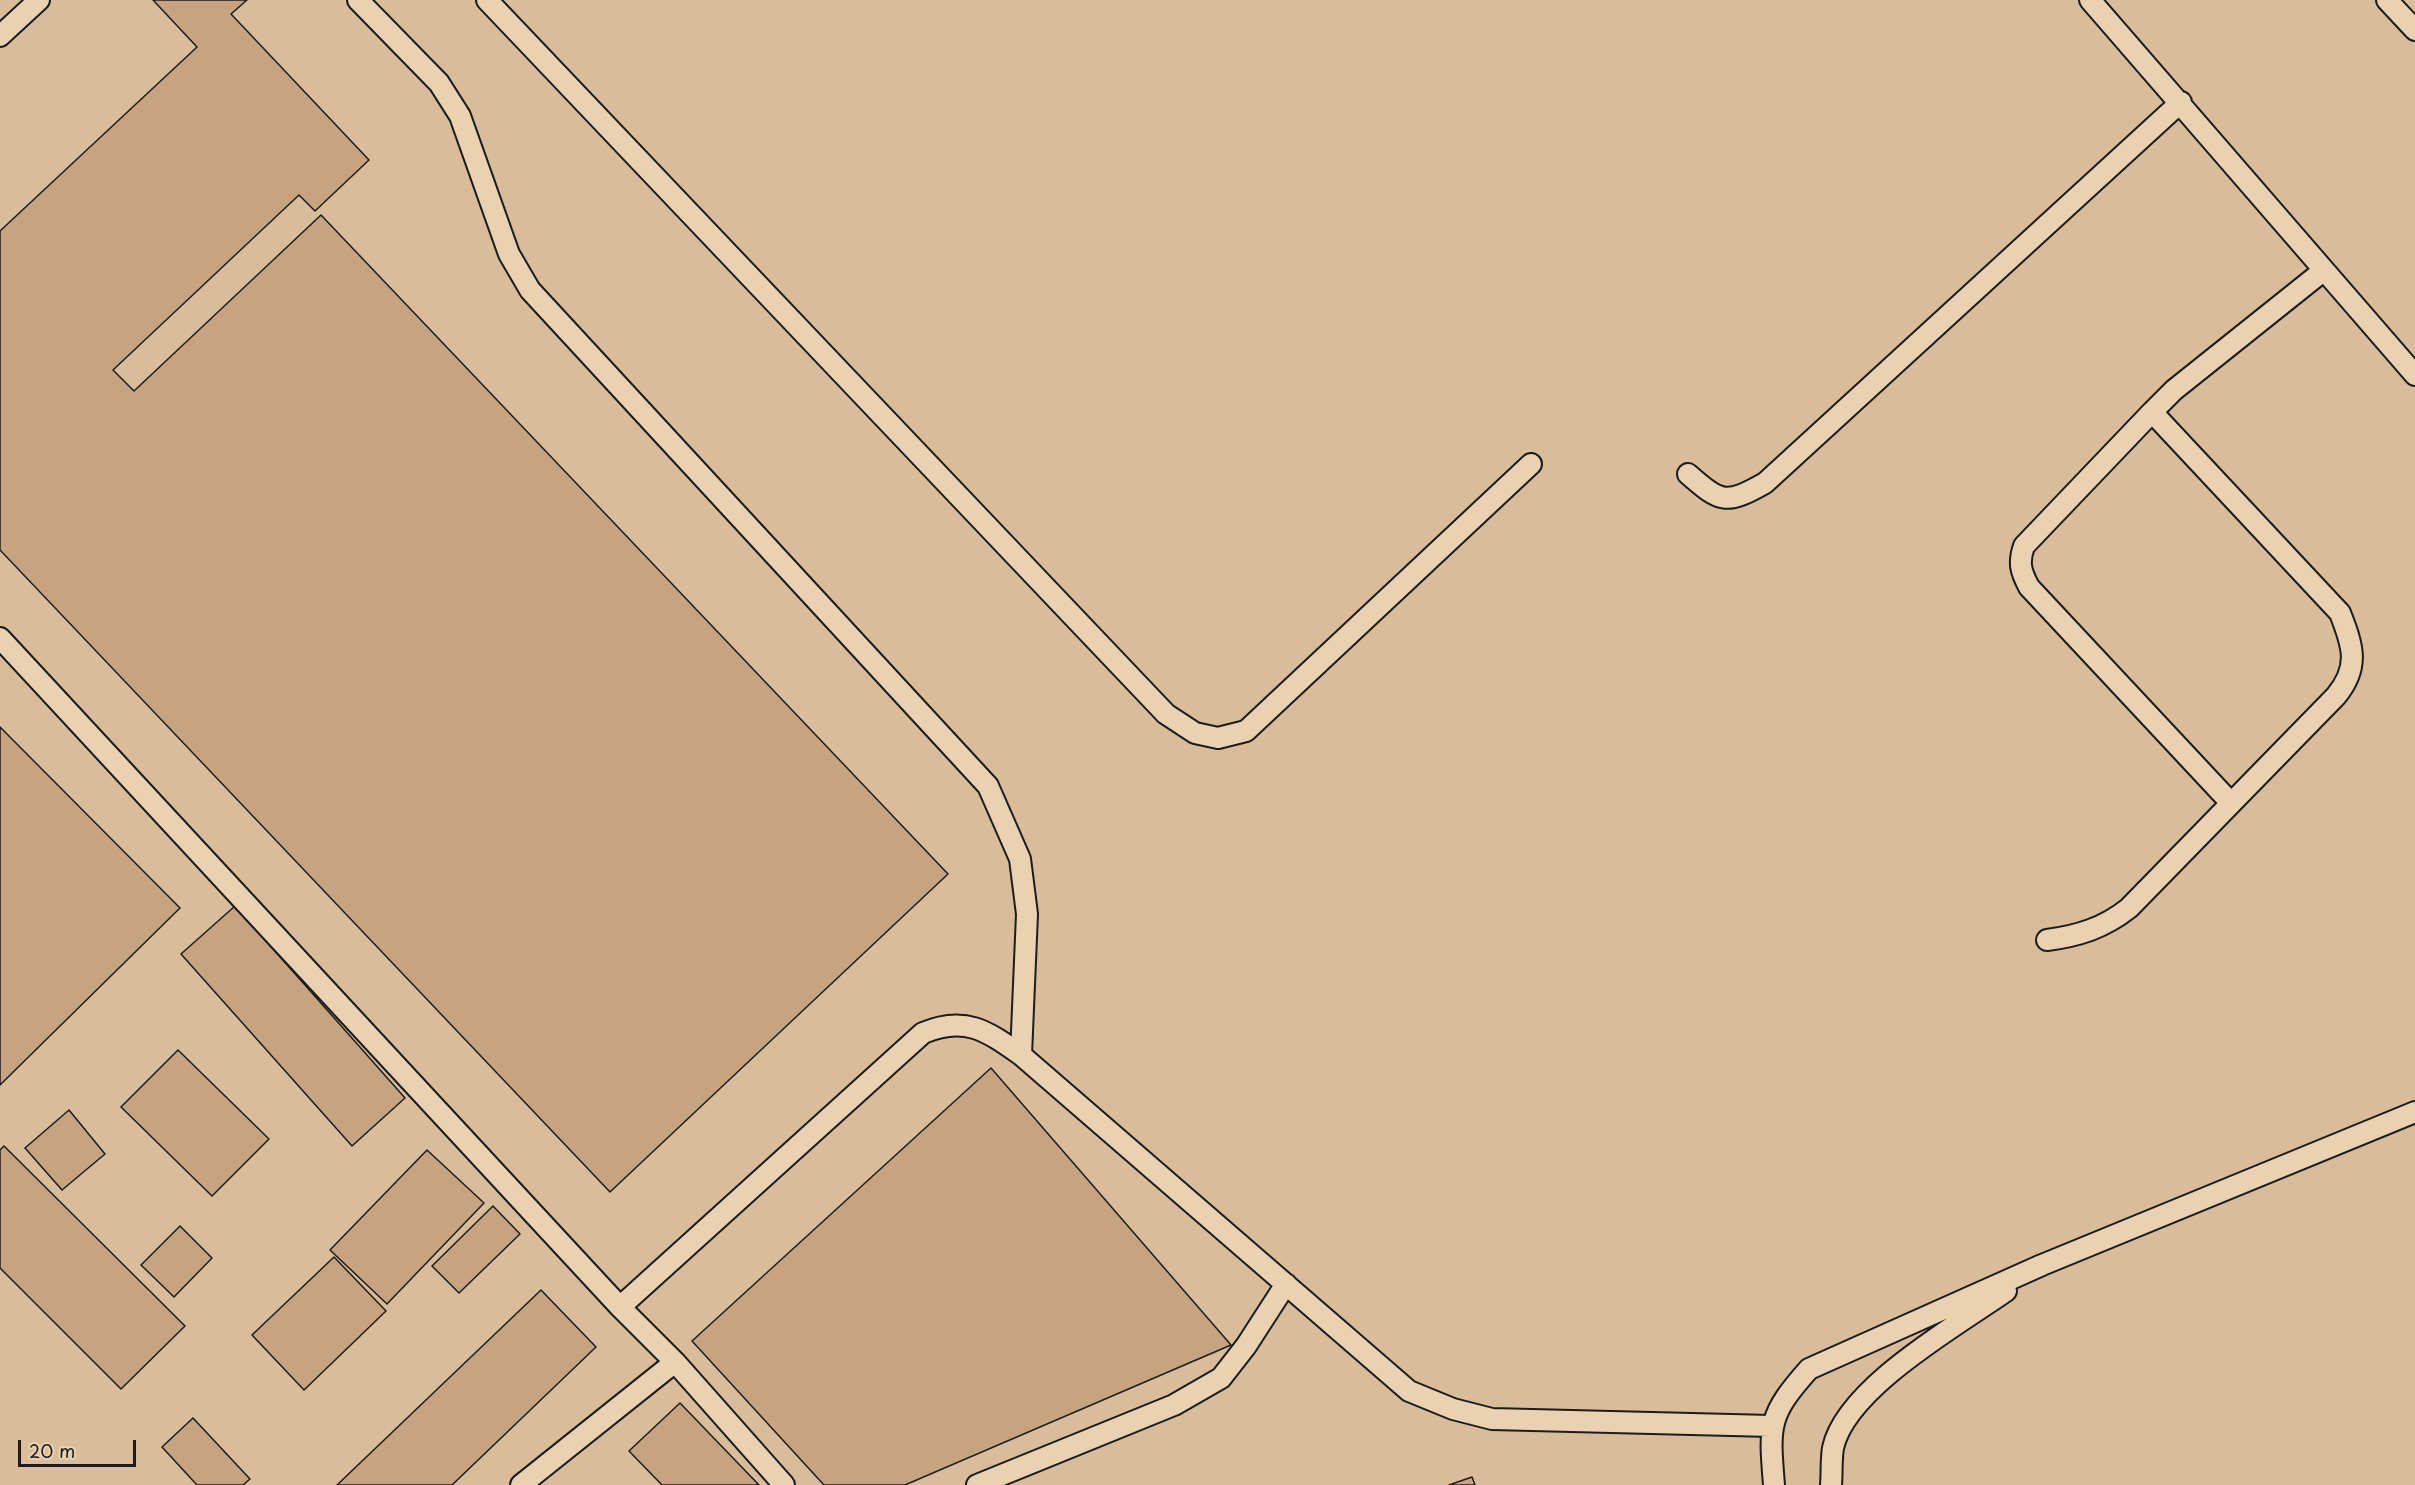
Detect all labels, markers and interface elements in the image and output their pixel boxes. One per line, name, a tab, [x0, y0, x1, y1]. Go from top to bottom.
scale bar	[21, 1428, 140, 1466]
text: 20 m	[29, 1437, 75, 1464]

